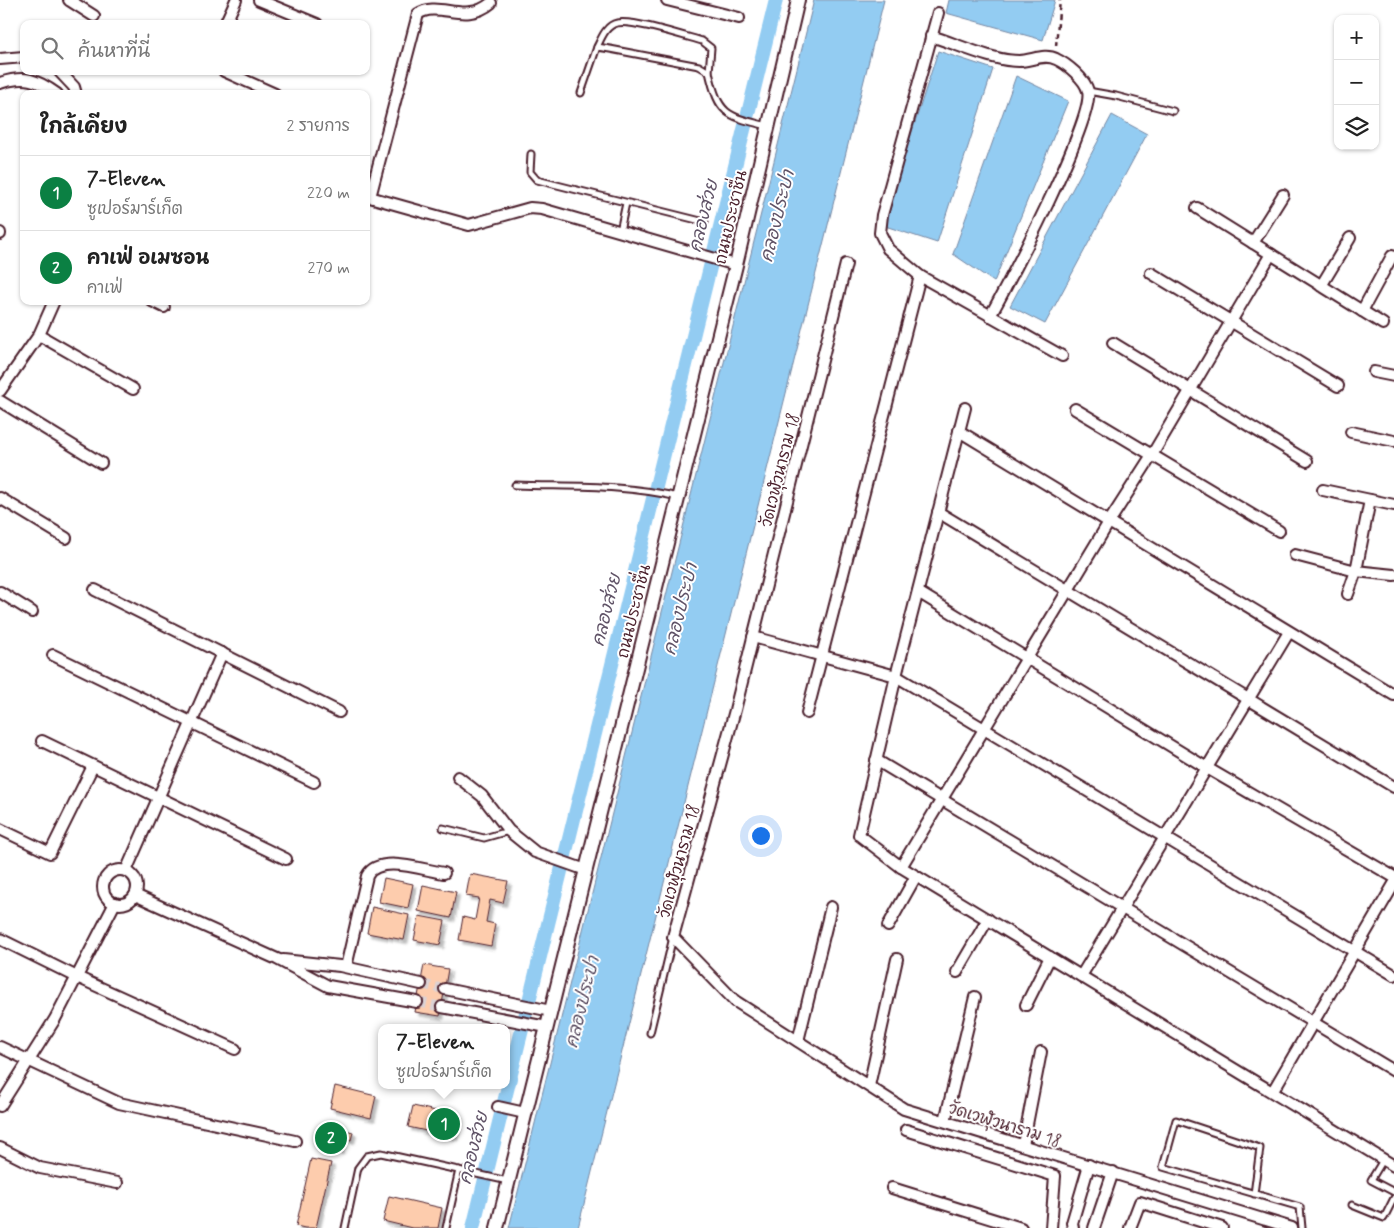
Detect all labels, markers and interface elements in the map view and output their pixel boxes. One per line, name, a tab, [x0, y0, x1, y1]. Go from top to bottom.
map controls	[1334, 15, 1379, 150]
button: +	[1334, 15, 1379, 60]
search box	[20, 20, 370, 75]
icon: search	[38, 34, 66, 62]
text: ค้นหาที่นี่	[78, 39, 150, 64]
button: −	[1334, 60, 1379, 105]
button: layers	[1334, 105, 1379, 150]
text: ใกล้เคียง	[40, 113, 127, 141]
text: 2 รายการ	[287, 116, 350, 137]
text: 7-Eleven	[87, 167, 165, 192]
street label: ถนนประชาชื่น	[705, 167, 753, 266]
water label: คลองประปา	[755, 167, 801, 265]
water label: คลองส่วย	[682, 176, 725, 255]
text: 1	[52, 183, 60, 204]
text: 220 m	[307, 183, 350, 204]
text: ซูเปอร์มาร์เก็ต	[87, 199, 183, 220]
text: คาเฟ่ อเมซอน	[87, 246, 209, 271]
text: 2	[52, 258, 60, 279]
text: 270 m	[307, 258, 350, 279]
text: คาเฟ่	[87, 278, 123, 299]
street label: วัดเวฬุวนาราม 18	[755, 411, 806, 530]
water label: คลองประปา	[658, 560, 704, 658]
street label: ถนนประชาชื่น	[607, 561, 656, 660]
water label: คลองส่วย	[585, 570, 628, 649]
street label: วัดเวฬุวนาราม 18	[653, 802, 706, 921]
your location	[748, 823, 774, 849]
water label: คลองประปา	[560, 953, 606, 1051]
popup	[378, 1024, 510, 1089]
text: 7-Eleven	[396, 1030, 474, 1055]
text: ซูเปอร์มาร์เก็ต	[396, 1062, 492, 1083]
street label: วัดเวฬุวนาราม 18	[945, 1097, 1064, 1154]
pin: 1	[428, 1105, 460, 1143]
water label: คลองส่วย	[452, 1108, 495, 1187]
pin: 2	[315, 1119, 347, 1157]

